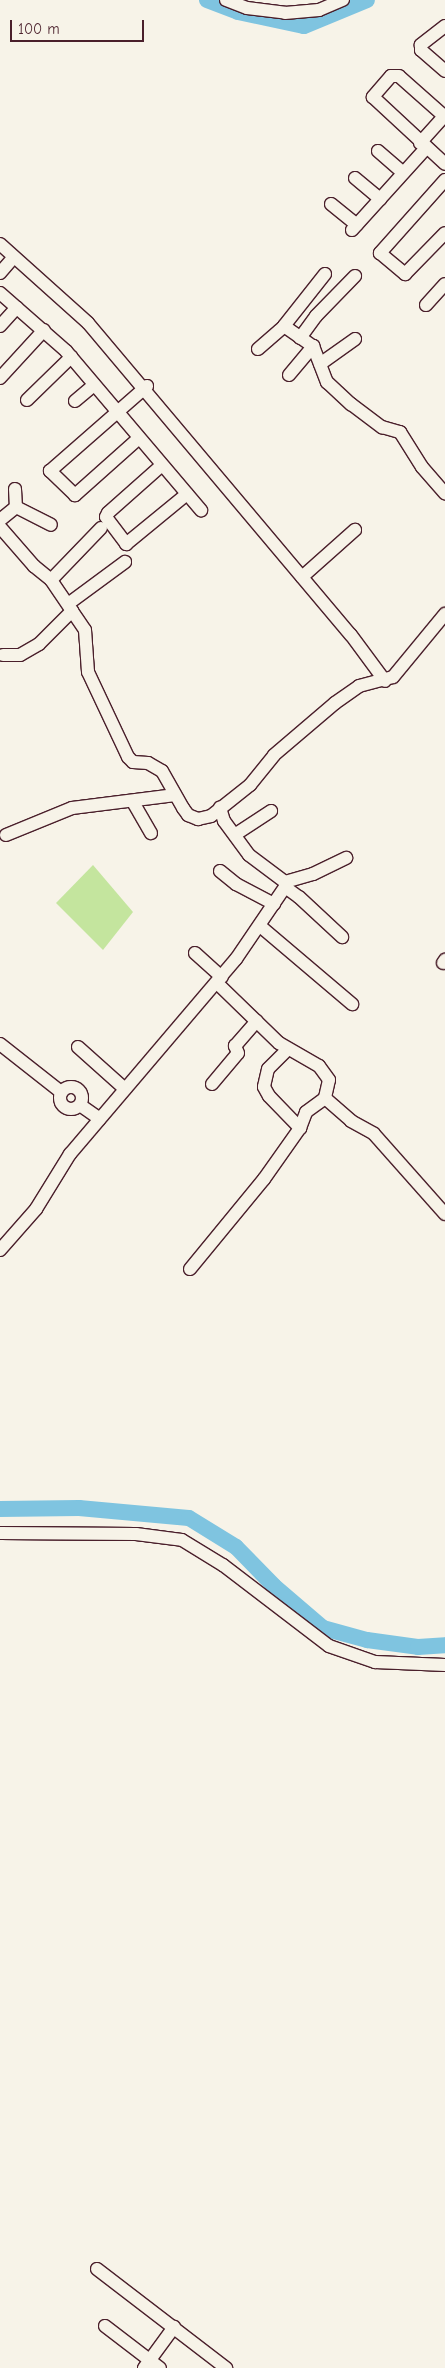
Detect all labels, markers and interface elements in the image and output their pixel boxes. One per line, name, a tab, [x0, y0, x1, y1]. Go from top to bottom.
scale bar	[12, 10, 146, 42]
text: 100 m	[18, 20, 60, 38]

